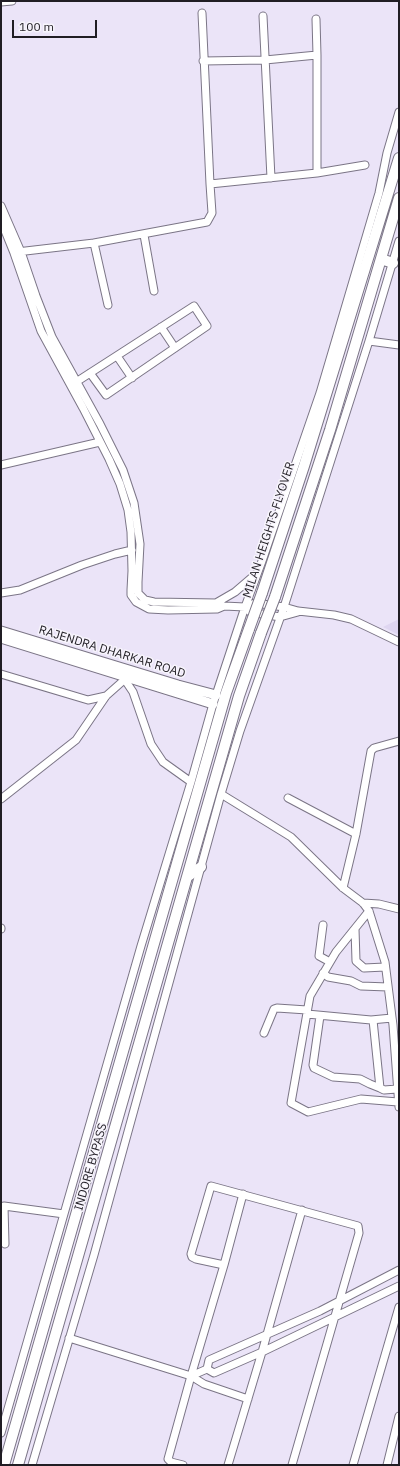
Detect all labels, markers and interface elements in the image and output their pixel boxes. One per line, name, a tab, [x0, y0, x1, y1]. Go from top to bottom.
scale bar	[14, 12, 99, 38]
text: 100 m	[19, 19, 54, 34]
street label: MILAN HEIGHTS FLYOVER	[240, 460, 298, 600]
street label: RAJENDRA DHARKAR ROAD	[37, 623, 187, 681]
street label: INDORE BYPASS	[72, 1122, 110, 1212]

